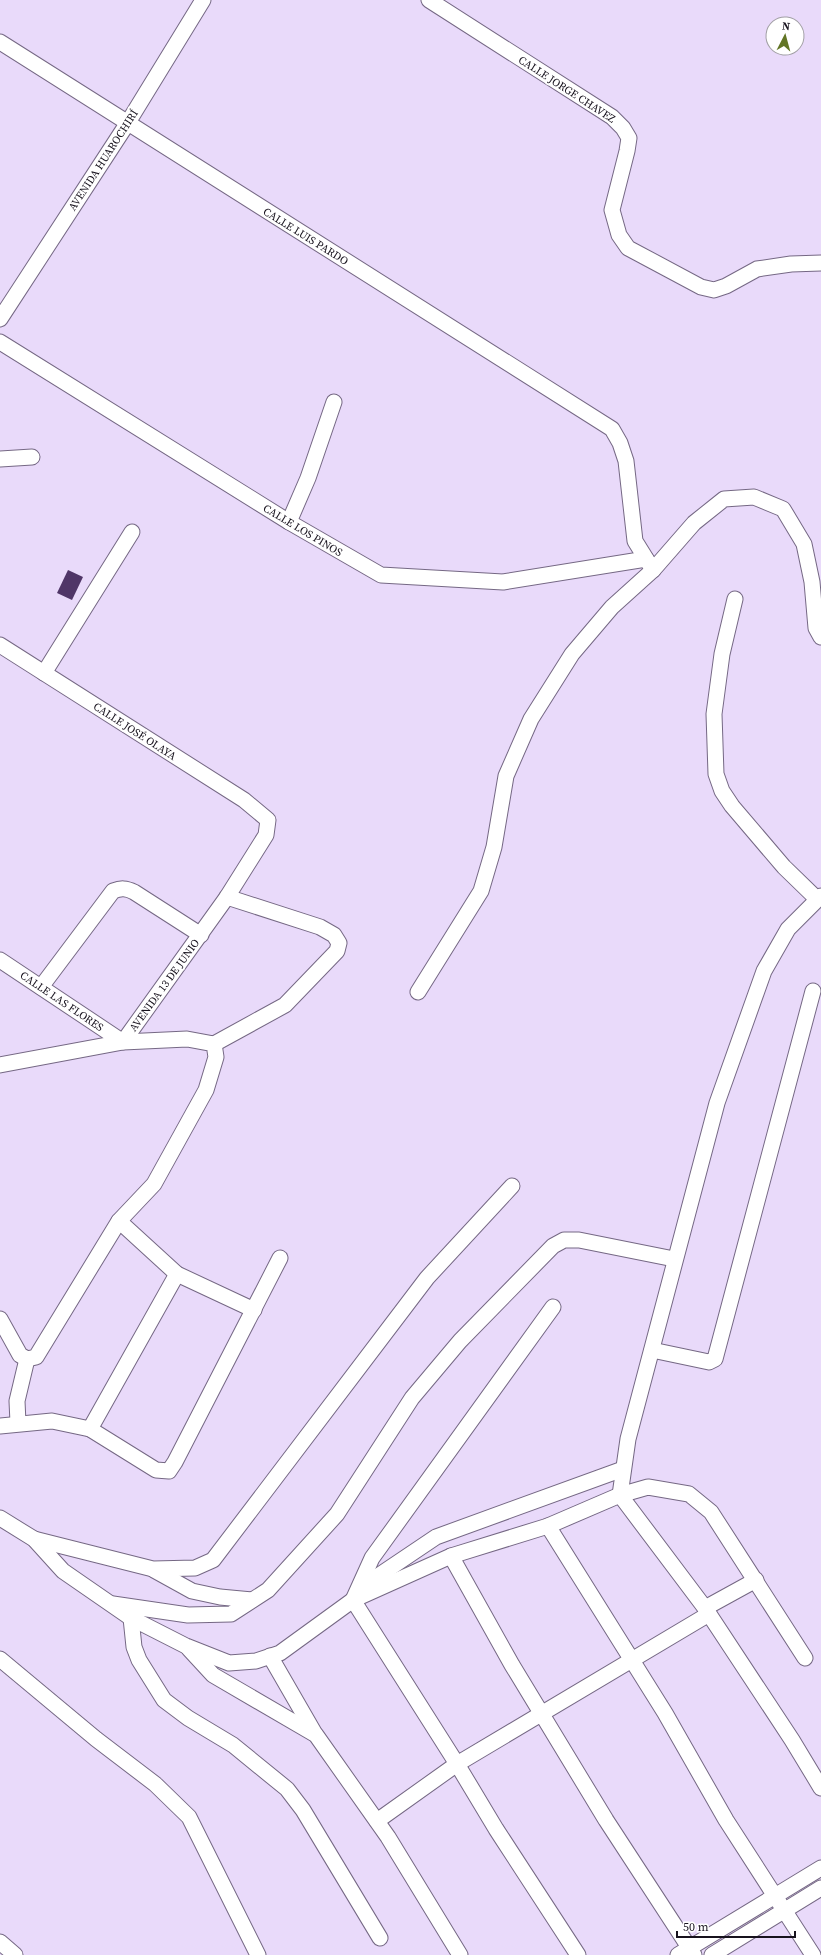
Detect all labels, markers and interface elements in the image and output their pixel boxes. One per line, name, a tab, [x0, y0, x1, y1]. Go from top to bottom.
north arrow	[765, 16, 805, 56]
text: N	[781, 19, 791, 34]
street label: CALLE JORGE CHAVEZ	[515, 52, 618, 126]
street label: AVENIDA HUAROCHIRÍ	[65, 107, 142, 214]
street label: CALLE LUIS PARDO	[260, 204, 351, 269]
street label: CALLE LOS PINOS	[260, 501, 346, 560]
street label: CALLE JOSÉ OLAYA	[90, 699, 180, 764]
street label: AVENIDA 13 DE JUNIO	[126, 936, 203, 1035]
street label: CALLE LAS FLORES	[17, 968, 107, 1035]
scale bar	[677, 1913, 795, 1939]
text: 50 m	[683, 1919, 709, 1935]

